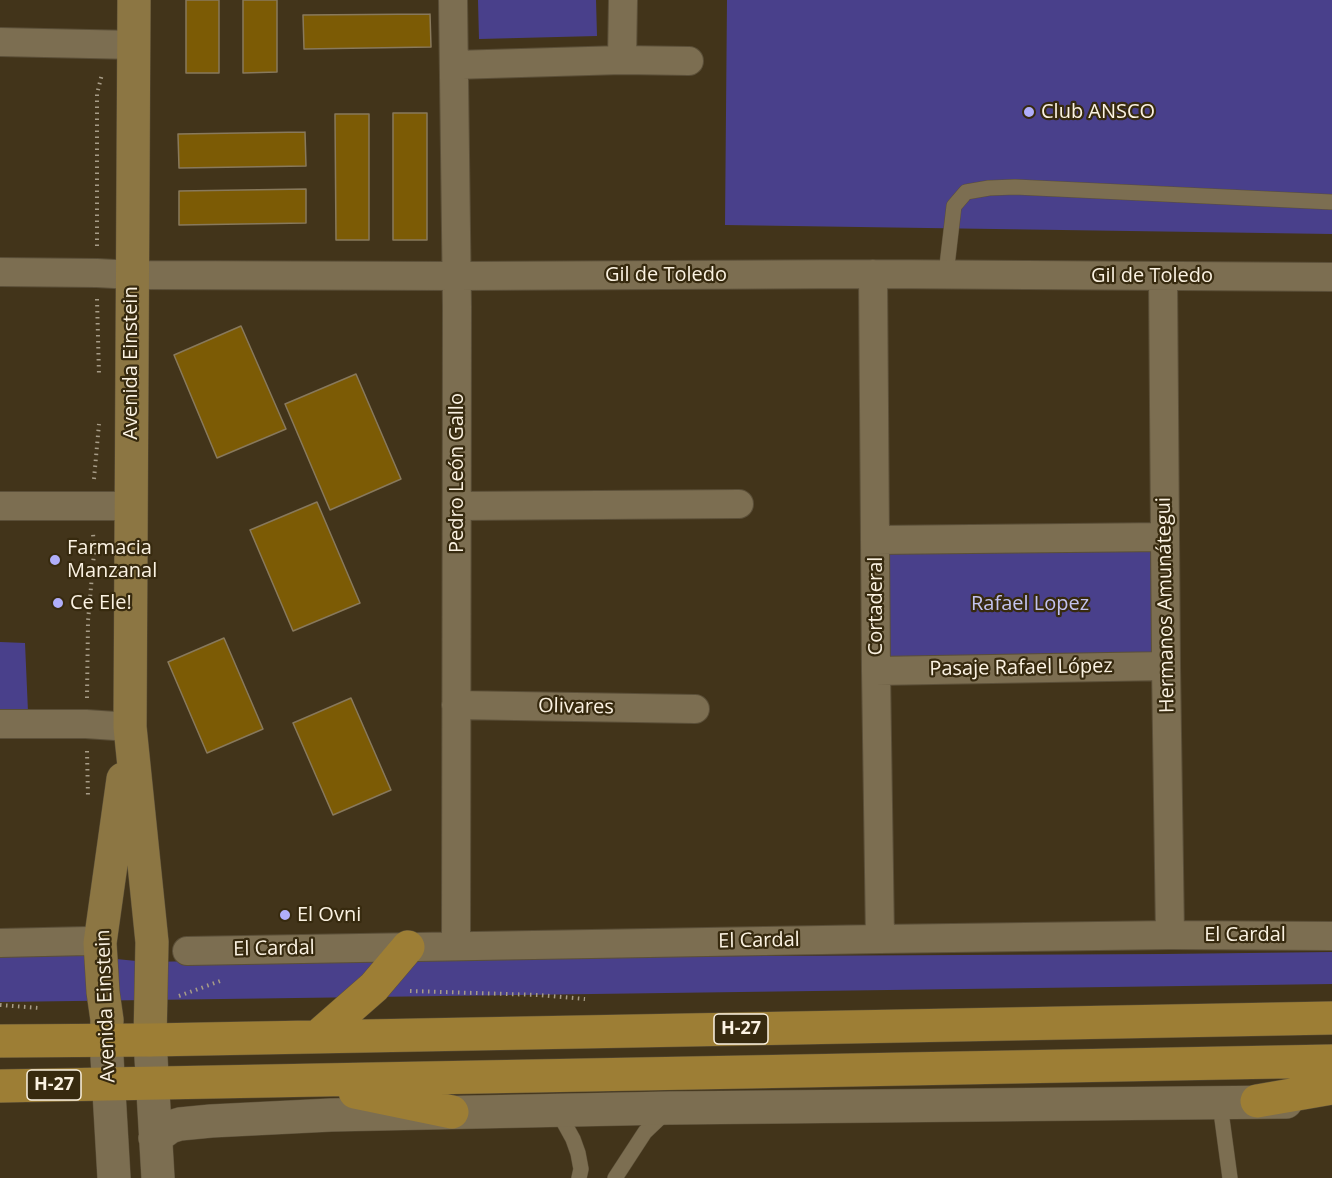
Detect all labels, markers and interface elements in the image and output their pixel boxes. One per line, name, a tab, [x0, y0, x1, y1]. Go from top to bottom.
place label: Club ANSCO	[1041, 100, 1155, 124]
marker: Club ANSCO	[1022, 105, 1036, 119]
street label: Gil de Toledo	[605, 263, 727, 287]
street label: Gil de Toledo	[1091, 264, 1213, 288]
street label: Avenida Einstein	[119, 286, 143, 440]
street label: Pedro León Gallo	[445, 393, 469, 553]
street label: Hermanos Amunátegui	[1152, 497, 1180, 713]
place label: Farmacia Manzanal	[67, 536, 157, 583]
marker: Farmacia Manzanal	[48, 553, 62, 567]
street label: Cortaderal	[864, 557, 888, 655]
place label: Ce Ele!	[70, 591, 132, 615]
park label: Rafael Lopez	[971, 592, 1089, 616]
marker: Ce Ele!	[51, 596, 65, 610]
street label: Pasaje Rafael López	[929, 654, 1113, 682]
street label: Olivares	[538, 694, 614, 720]
place label: El Ovni	[297, 903, 361, 927]
marker: El Ovni	[278, 908, 292, 922]
street label: El Cardal	[1204, 923, 1286, 947]
street label: El Cardal	[718, 928, 800, 954]
street label: Avenida Einstein	[91, 929, 121, 1083]
street label: El Cardal	[233, 936, 315, 962]
road number: H-27	[714, 1014, 768, 1044]
road number: H-27	[27, 1070, 81, 1100]

